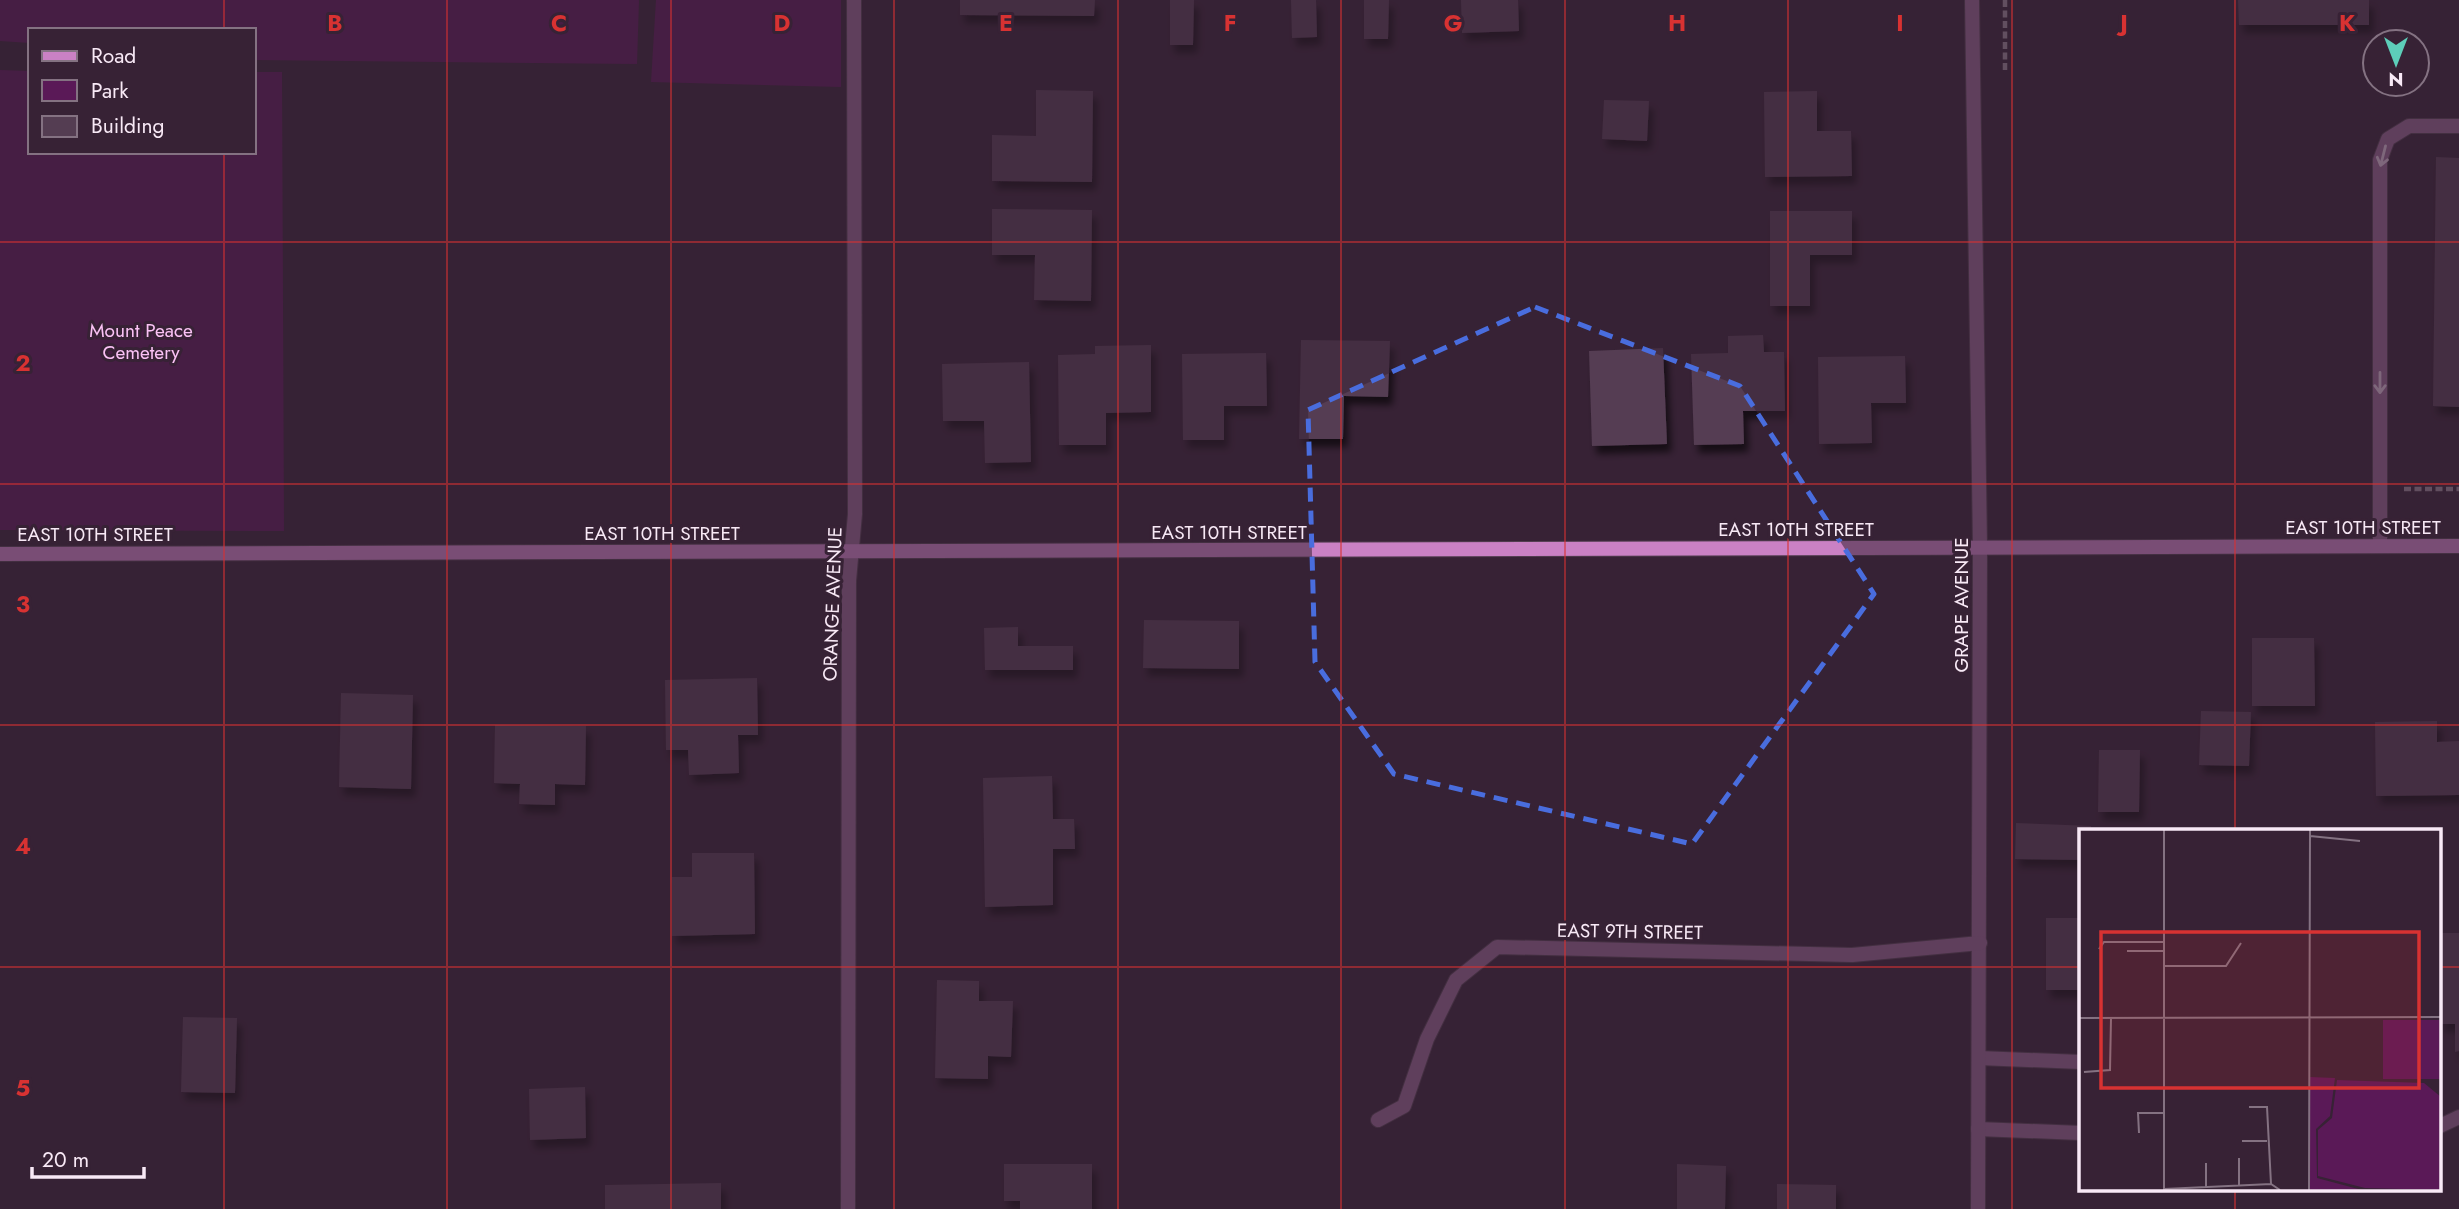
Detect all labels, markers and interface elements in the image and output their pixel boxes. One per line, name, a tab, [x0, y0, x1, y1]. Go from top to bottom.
text: B	[327, 6, 343, 40]
text: C	[551, 6, 567, 40]
text: D	[774, 6, 791, 40]
text: E	[999, 6, 1013, 40]
text: F	[1224, 6, 1236, 40]
text: G	[1444, 6, 1462, 40]
text: H	[1668, 6, 1686, 40]
text: I	[1896, 6, 1904, 40]
text: J	[2116, 6, 2128, 40]
text: K	[2339, 6, 2356, 40]
legend	[28, 28, 256, 154]
north arrow	[2361, 28, 2431, 98]
text: Road	[91, 41, 136, 71]
text: N	[2388, 66, 2404, 93]
text: Park	[91, 76, 129, 106]
text: Building	[91, 111, 164, 141]
one-way arrow	[2376, 144, 2389, 167]
park label: Mount Peace Cemetery	[89, 317, 193, 366]
text: 2	[15, 346, 31, 380]
one-way arrow	[2373, 371, 2387, 394]
street label: EAST 10TH STREET	[2285, 514, 2441, 541]
street label: EAST 10TH STREET	[1718, 516, 1874, 543]
street label: EAST 10TH STREET	[1151, 519, 1307, 546]
street label: EAST 10TH STREET	[584, 520, 740, 547]
street label: EAST 10TH STREET	[17, 521, 173, 548]
street label: ORANGE AVENUE	[816, 526, 849, 682]
street label: GRAPE AVENUE	[1948, 537, 1975, 673]
text: 3	[16, 587, 30, 621]
text: 4	[15, 829, 31, 863]
inset map	[2079, 829, 2442, 1192]
street label: EAST 9TH STREET	[1557, 917, 1703, 946]
text: 5	[16, 1071, 30, 1105]
scale bar	[32, 1136, 144, 1180]
text: 20 m	[42, 1145, 89, 1175]

